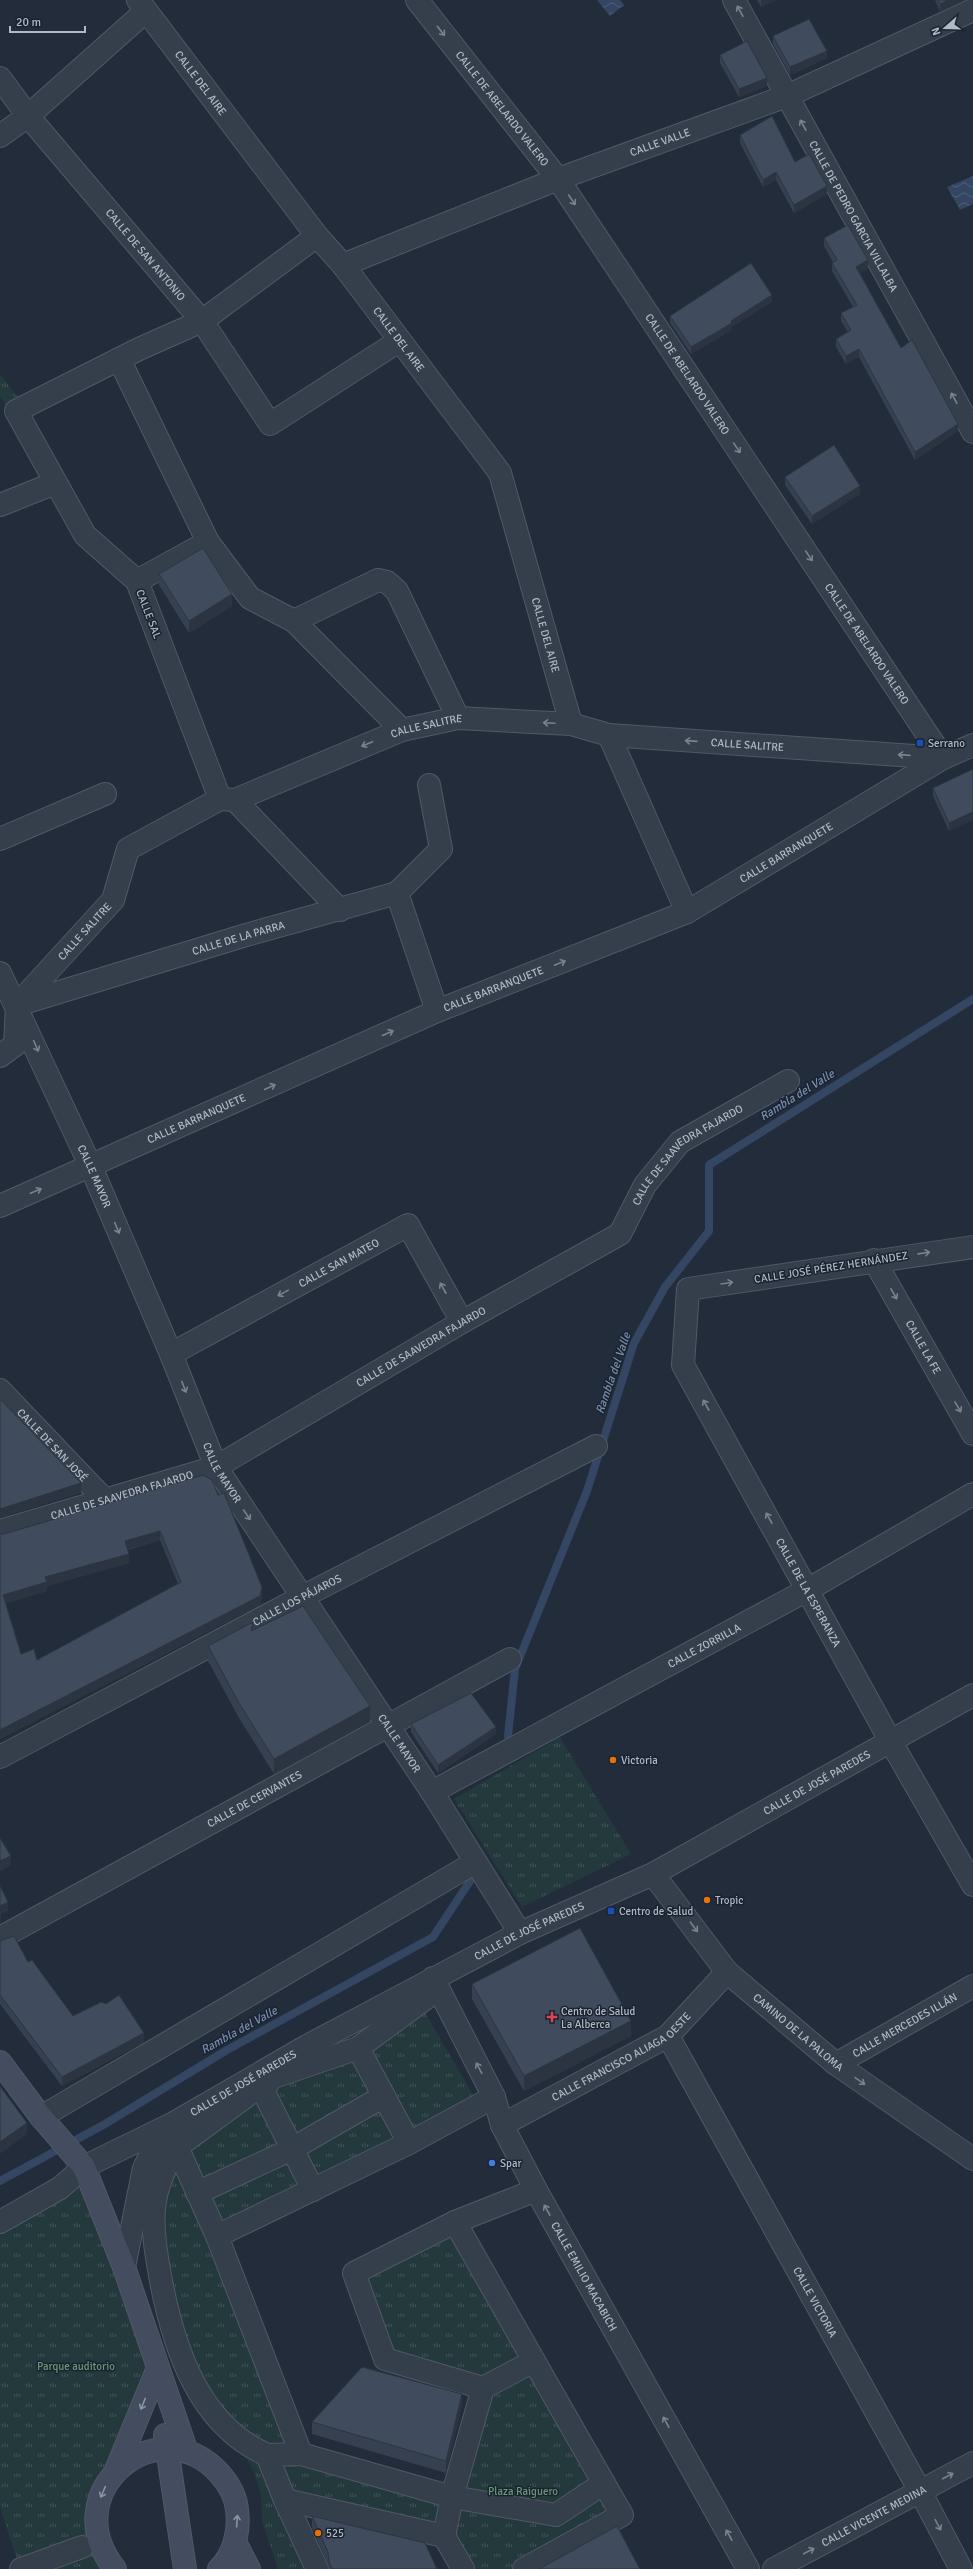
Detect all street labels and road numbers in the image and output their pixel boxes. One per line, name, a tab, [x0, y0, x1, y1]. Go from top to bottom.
street label: CALLE DEL AIRE	[172, 48, 229, 118]
street label: CALLE DE ABELARDO VALERO	[453, 49, 551, 169]
street label: CALLE VALLE	[628, 126, 692, 159]
street label: CALLE DE PEDRO GARCIA VILLALBA	[806, 139, 900, 294]
street label: CALLE DE SAN ANTONIO	[103, 206, 188, 304]
street label: CALLE DEL AIRE	[370, 305, 427, 374]
street label: CALLE DE ABELARDO VALERO	[642, 311, 732, 437]
street label: CALLE DE ABELARDO VALERO	[822, 581, 912, 707]
street label: CALLE SAL	[133, 588, 164, 641]
street label: CALLE DEL AIRE	[529, 596, 562, 674]
street label: CALLE SALITRE	[389, 712, 462, 741]
street label: CALLE SALITRE	[710, 736, 784, 754]
street label: CALLE BARRANQUETE	[737, 820, 835, 886]
street label: CALLE SALITRE	[55, 900, 114, 963]
street label: CALLE DE LA PARRA	[191, 918, 287, 958]
street label: CALLE BARRANQUETE	[441, 964, 545, 1015]
street label: CALLE BARRANQUETE	[145, 1091, 248, 1146]
street label: CALLE DE SAAVEDRA FAJARDO	[630, 1102, 745, 1208]
street label: CALLE MAYOR	[74, 1143, 114, 1210]
street label: CALLE SAN MATEO	[296, 1236, 382, 1290]
street label: CALLE JOSÉ PÉREZ HERNÁNDEZ	[753, 1248, 909, 1286]
street label: CALLE DE SAAVEDRA FAJARDO	[354, 1304, 488, 1390]
street label: CALLE LA FE	[903, 1318, 944, 1376]
street label: CALLE DE SAN JOSÉ	[14, 1406, 91, 1485]
street label: CALLE MAYOR	[200, 1441, 244, 1506]
street label: CALLE DE SAAVEDRA FAJARDO	[49, 1468, 195, 1523]
street label: CALLE DE LA ESPERANZA	[773, 1536, 843, 1650]
street label: CALLE LOS PÁJAROS	[251, 1572, 344, 1629]
street label: CALLE ZORRILLA	[666, 1621, 743, 1671]
street label: CALLE MAYOR	[375, 1712, 424, 1776]
street label: CALLE DE JOSÉ PAREDES	[761, 1748, 873, 1818]
street label: CALLE DE CERVANTES	[205, 1768, 304, 1830]
street label: CALLE DE JOSÉ PAREDES	[472, 1899, 586, 1963]
street label: CALLE MERCEDES ILLÁN	[850, 1990, 960, 2060]
street label: CAMINO DE LA PALOMA	[750, 1991, 846, 2074]
street label: CALLE FRANCISCO ALIAGA OESTE	[550, 2010, 694, 2104]
street label: CALLE DE JOSÉ PAREDES	[188, 2048, 299, 2119]
street label: CALLE EMILIO MACABICH	[548, 2220, 620, 2333]
street label: CALLE VICTORIA	[790, 2265, 840, 2340]
street label: CALLE VICENTE MEDINA	[819, 2483, 929, 2550]

